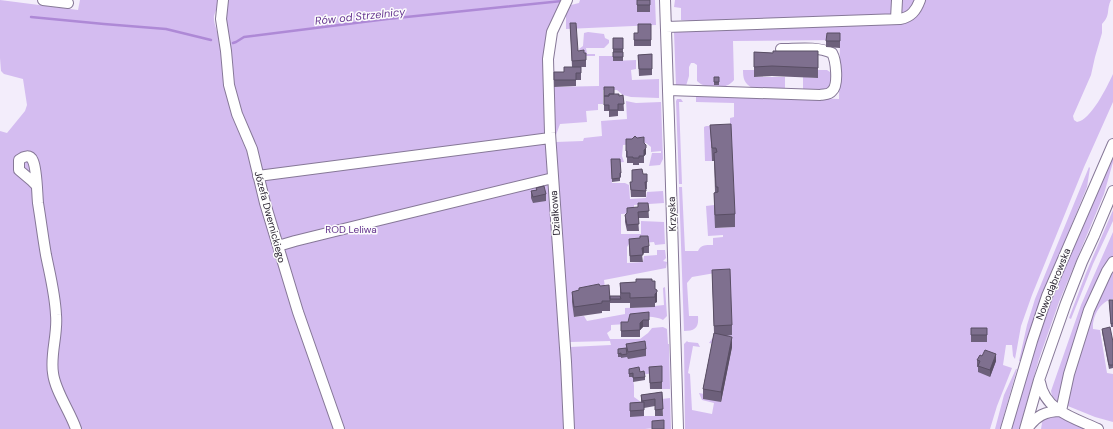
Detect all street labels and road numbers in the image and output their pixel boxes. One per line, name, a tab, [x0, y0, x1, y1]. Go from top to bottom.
street label: Józefa Dwernickiego	[251, 170, 289, 264]
street label: Działkowa	[547, 190, 563, 236]
street label: Krzyska	[665, 196, 679, 232]
street label: Nowodąbrowska	[1033, 246, 1073, 322]

